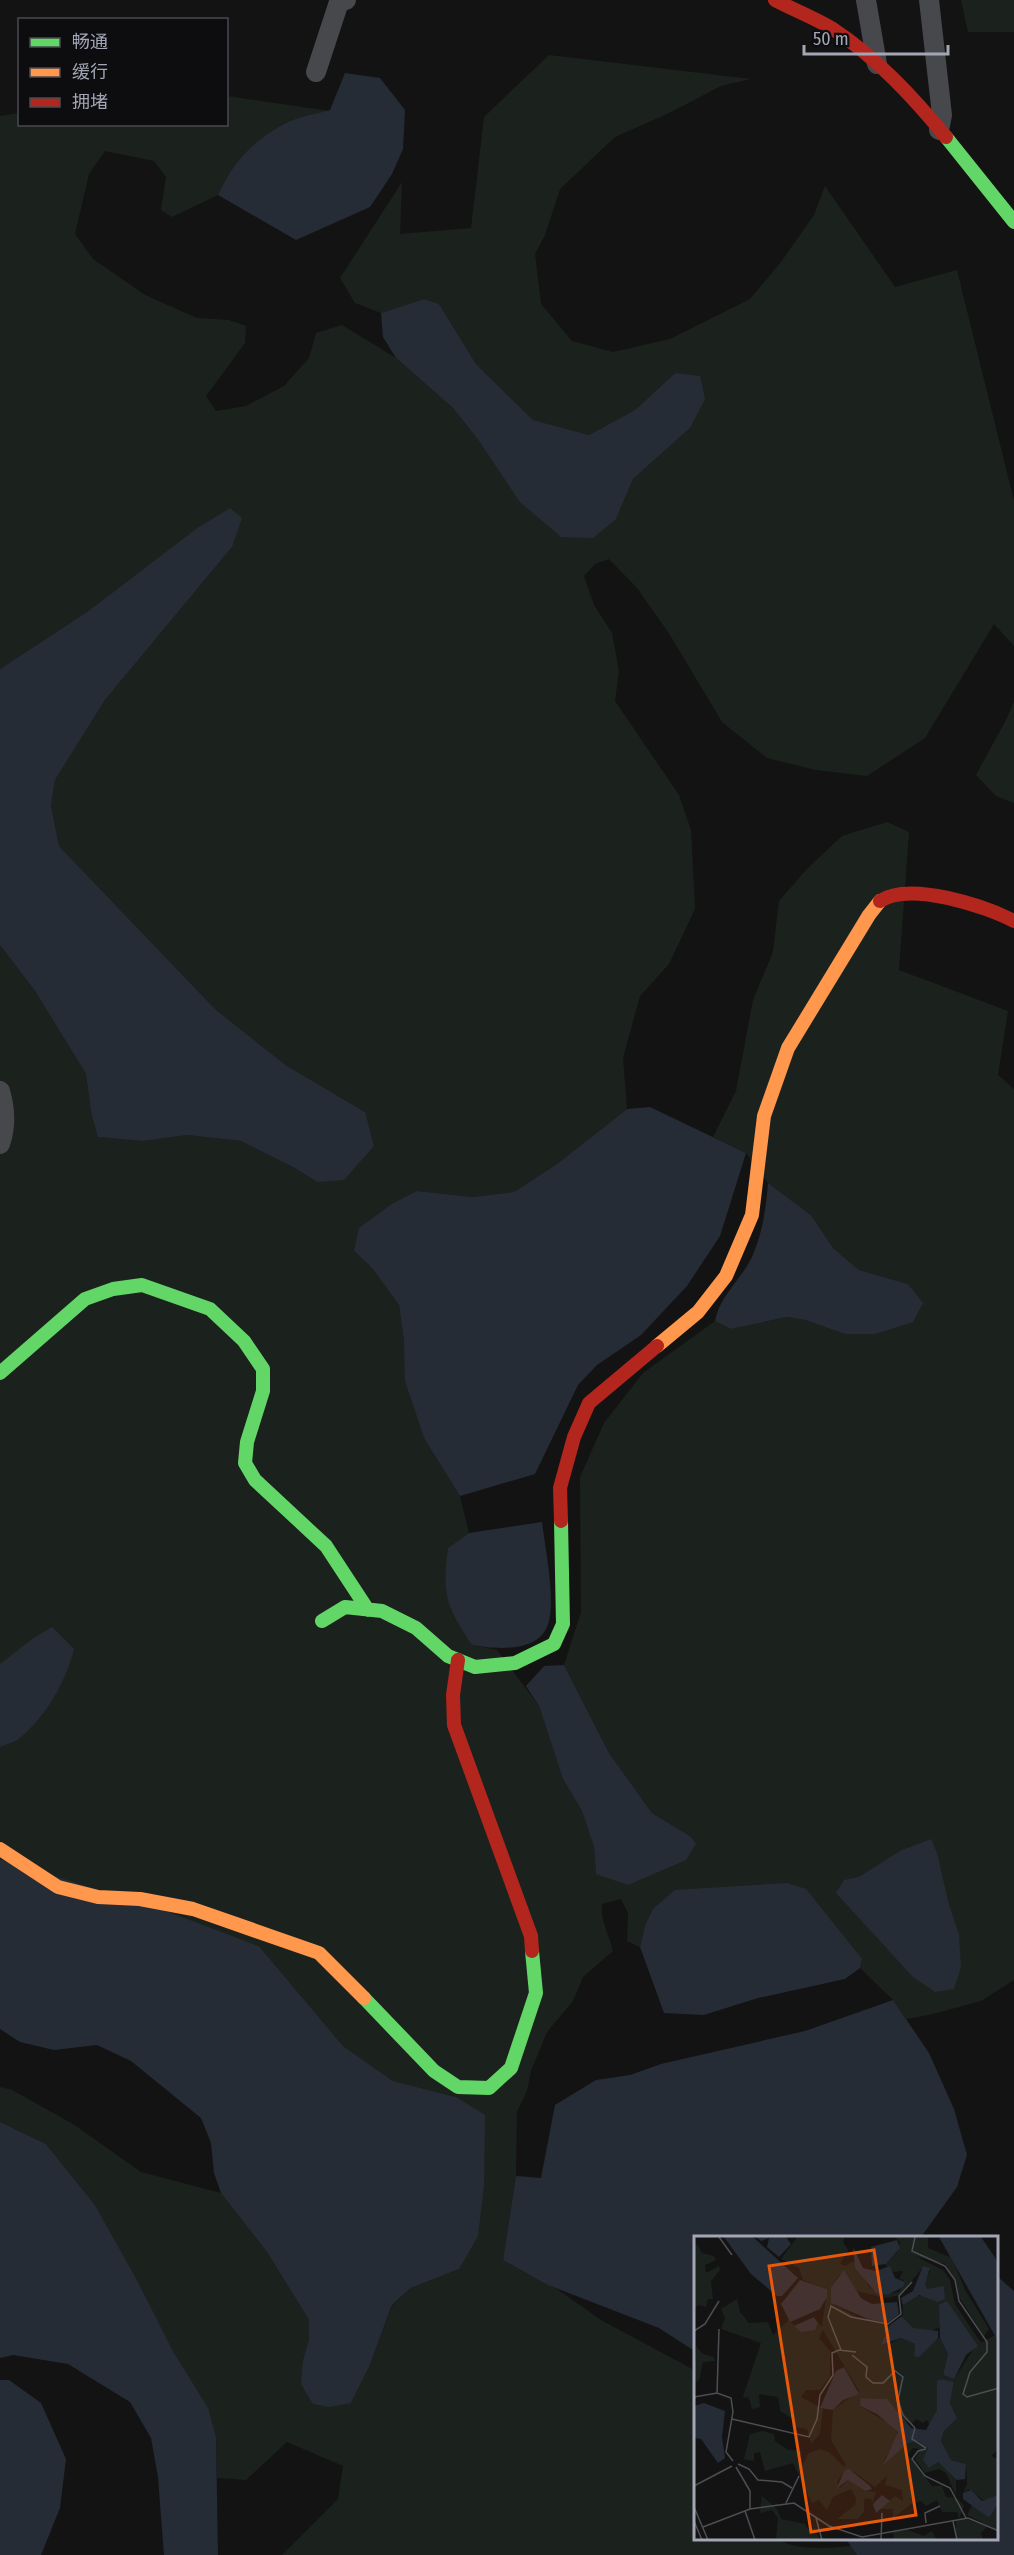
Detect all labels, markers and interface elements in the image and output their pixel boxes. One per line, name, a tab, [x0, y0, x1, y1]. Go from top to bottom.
legend	[18, 18, 228, 126]
scale bar	[804, 18, 948, 56]
text: 50 m	[813, 28, 849, 50]
text: 畅通	[72, 31, 108, 53]
text: 缓行	[72, 61, 108, 83]
text: 拥堵	[72, 91, 108, 113]
inset map	[694, 2236, 999, 2540]

